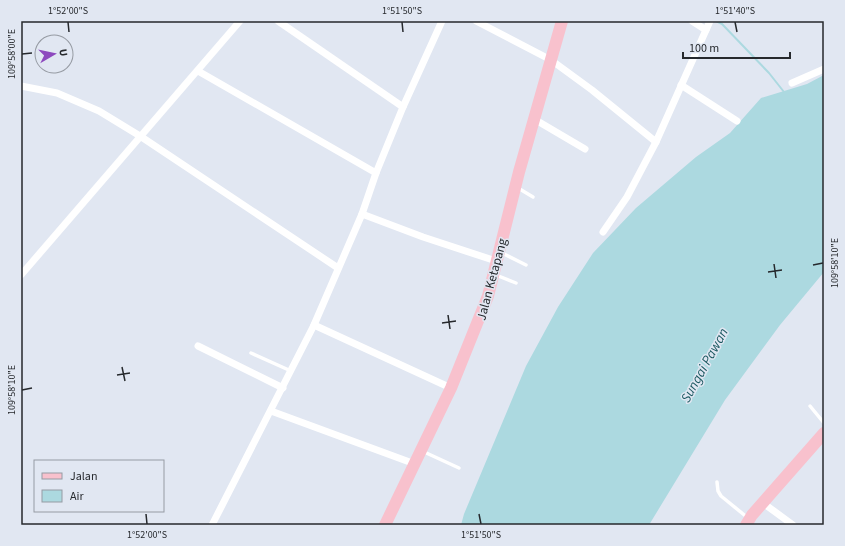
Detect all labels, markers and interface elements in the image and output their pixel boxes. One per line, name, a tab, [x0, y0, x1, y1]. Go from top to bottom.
text: 1°52'00"S	[48, 4, 88, 18]
text: 1°51'50"S	[382, 4, 422, 18]
text: 1°51'40"S	[715, 4, 755, 18]
text: 109°58'00"E	[5, 29, 19, 79]
north arrow	[34, 34, 74, 74]
scale bar	[683, 34, 790, 60]
text: 100 m	[689, 40, 719, 57]
text: U	[55, 48, 71, 57]
street label: Jalan Ketapang	[472, 236, 512, 322]
text: 109°58'10"E	[828, 238, 842, 288]
water label: Sungai Pawan	[676, 325, 734, 406]
text: 109°58'10"E	[5, 365, 19, 415]
legend	[34, 460, 164, 512]
text: Jalan	[70, 468, 97, 485]
text: Air	[70, 488, 84, 505]
text: 1°52'00"S	[127, 528, 167, 542]
text: 1°51'50"S	[461, 528, 501, 542]

